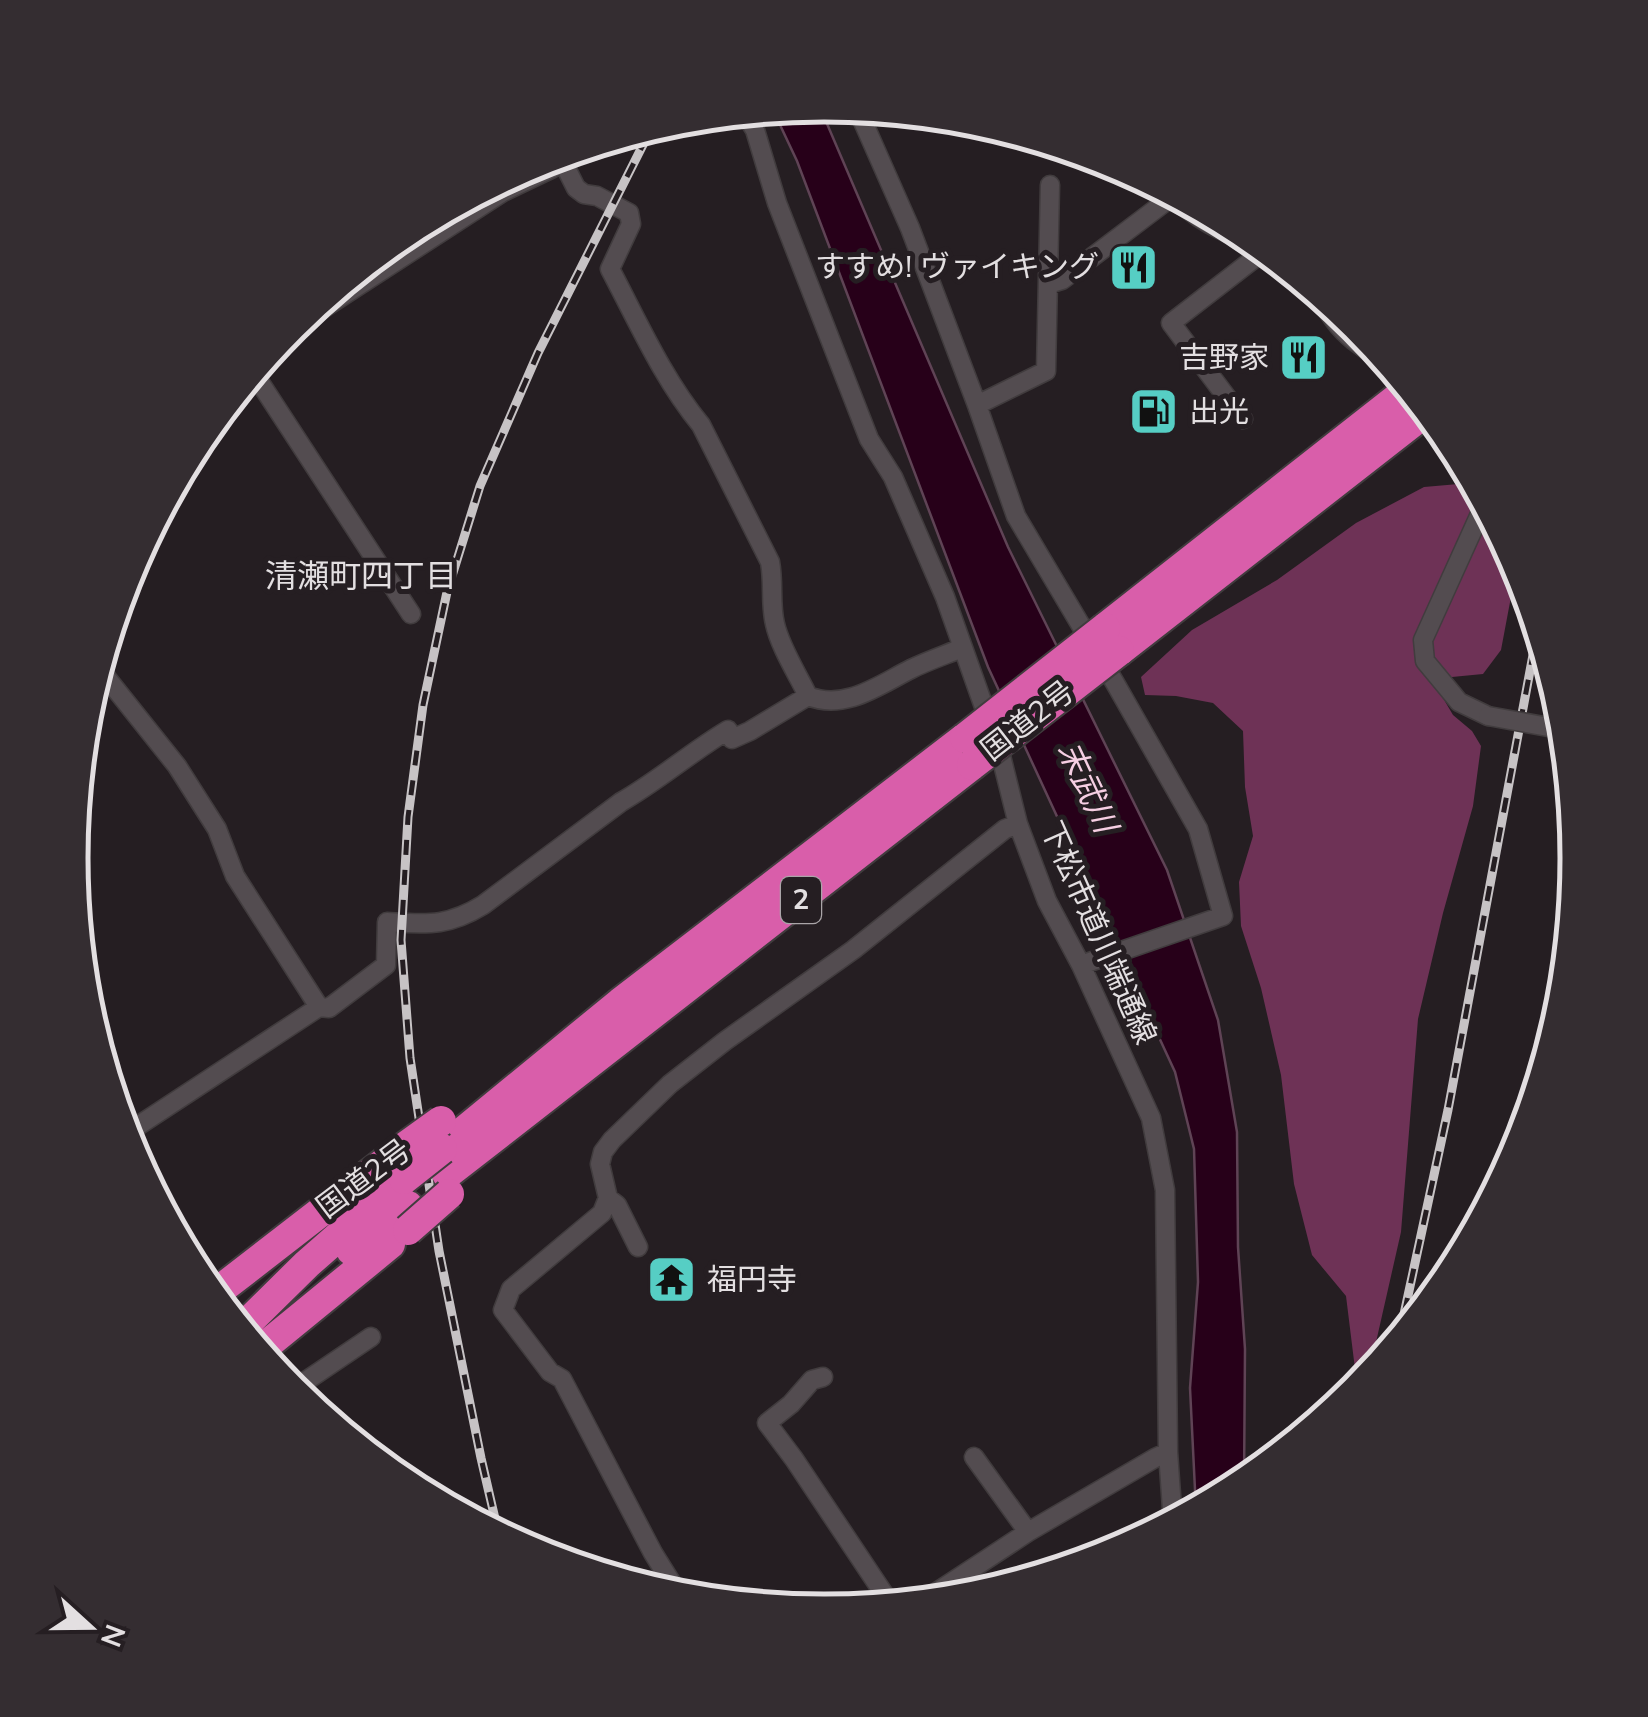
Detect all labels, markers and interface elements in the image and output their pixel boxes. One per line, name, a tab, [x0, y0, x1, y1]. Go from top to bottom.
restaurant icon: すすめ! ヴァイキング	[1108, 241, 1160, 293]
place label: すすめ! ヴァイキング	[815, 247, 1099, 288]
restaurant icon: 吉野家	[1278, 332, 1330, 384]
place label: 吉野家	[1179, 338, 1269, 379]
fuel station icon: 出光	[1128, 386, 1180, 438]
place label: 出光	[1189, 392, 1249, 433]
district label: 清瀬町四丁目	[265, 555, 457, 598]
street label: 国道2号	[973, 672, 1083, 770]
water label: 末武川	[1047, 734, 1128, 842]
street label: 下松市道川端通線	[1030, 815, 1166, 1051]
road number: 2	[781, 877, 821, 923]
street label: 国道2号	[309, 1130, 419, 1228]
temple icon: 福円寺	[646, 1254, 698, 1306]
place label: 福円寺	[707, 1260, 797, 1301]
north arrow	[40, 1577, 140, 1677]
text: N	[91, 1619, 134, 1652]

